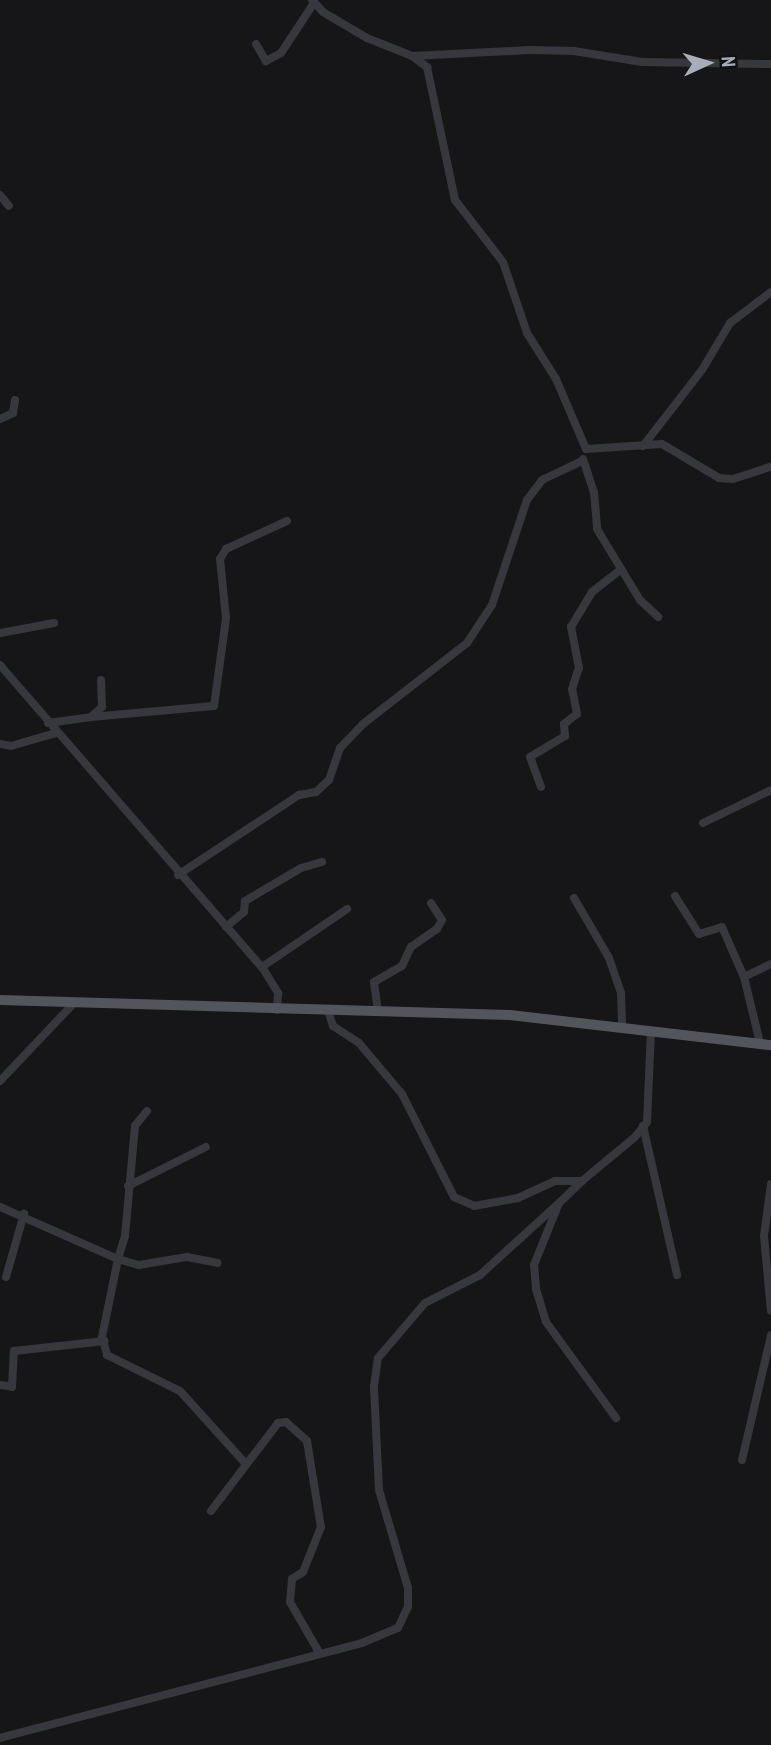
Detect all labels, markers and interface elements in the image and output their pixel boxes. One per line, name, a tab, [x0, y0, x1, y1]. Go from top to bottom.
north arrow	[673, 28, 743, 98]
text: N	[717, 56, 741, 67]

